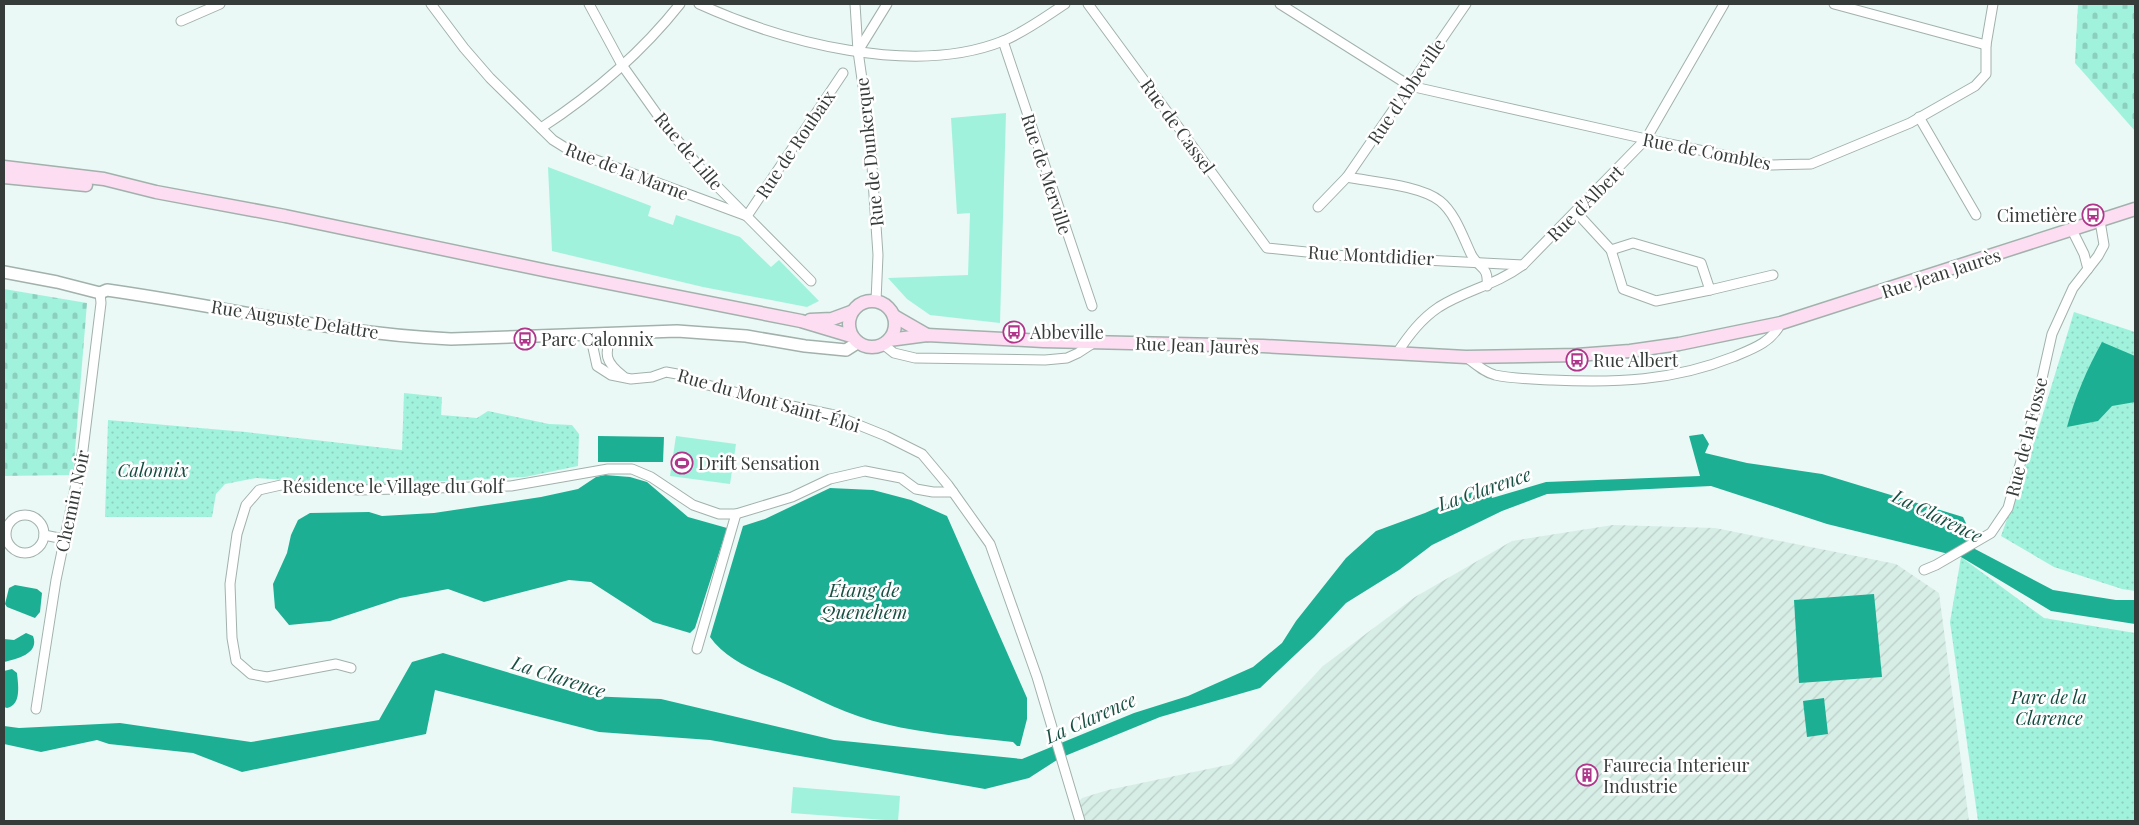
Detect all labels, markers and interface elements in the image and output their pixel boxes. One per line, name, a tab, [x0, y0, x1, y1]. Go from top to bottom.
street label: Rue d'Abbeville	[1362, 33, 1450, 149]
street label: Rue de Cassel	[1136, 74, 1220, 178]
street label: Rue de Dunkerque	[849, 76, 889, 228]
street label: Rue de Roubaix	[750, 85, 840, 203]
street label: Rue de Lille	[649, 107, 729, 195]
street label: Rue de Merville	[1016, 111, 1078, 237]
street label: Rue de Combles	[1641, 127, 1773, 175]
street label: Rue de la Marne	[562, 137, 692, 205]
street label: Rue d'Albert	[1542, 159, 1629, 246]
place label: Cimetière	[1997, 203, 2077, 227]
bus stop icon: Cimetière	[2081, 203, 2105, 227]
street label: Rue Montdidier	[1307, 240, 1435, 270]
street label: Rue Jean Jaurès	[1878, 242, 2004, 304]
street label: Rue Auguste Delattre	[209, 294, 381, 344]
bus stop icon: Abbeville	[1002, 320, 1026, 344]
place label: Abbeville	[1029, 320, 1104, 344]
bus stop icon: Parc Calonnix	[513, 327, 537, 351]
place label: Parc Calonnix	[541, 327, 654, 351]
street label: Rue Jean Jaurès	[1134, 331, 1260, 359]
bus stop icon: Rue Albert	[1565, 348, 1589, 372]
place label: Rue Albert	[1593, 348, 1679, 372]
street label: Rue du Mont Saint-Éloi	[675, 362, 863, 438]
street label: Rue de la Fosse	[2000, 375, 2052, 499]
street label: Chemin Noir	[49, 448, 95, 554]
sports icon: Drift Sensation	[670, 451, 694, 475]
place label: Drift Sensation	[698, 451, 820, 475]
park label: Calonnix	[117, 458, 189, 482]
water label: La Clarence	[1433, 460, 1534, 516]
street label: Résidence le Village du Golf	[282, 474, 506, 498]
water label: La Clarence	[1888, 482, 1987, 548]
water label: Étang de Quenehem	[820, 576, 907, 624]
water label: La Clarence	[508, 648, 609, 703]
water label: La Clarence	[1039, 685, 1140, 749]
park label: Parc de la Clarence	[2010, 685, 2087, 730]
place label: Faurecia Interieur Industrie	[1603, 753, 1750, 798]
building icon: Faurecia Interieur Industrie	[1575, 763, 1599, 787]

